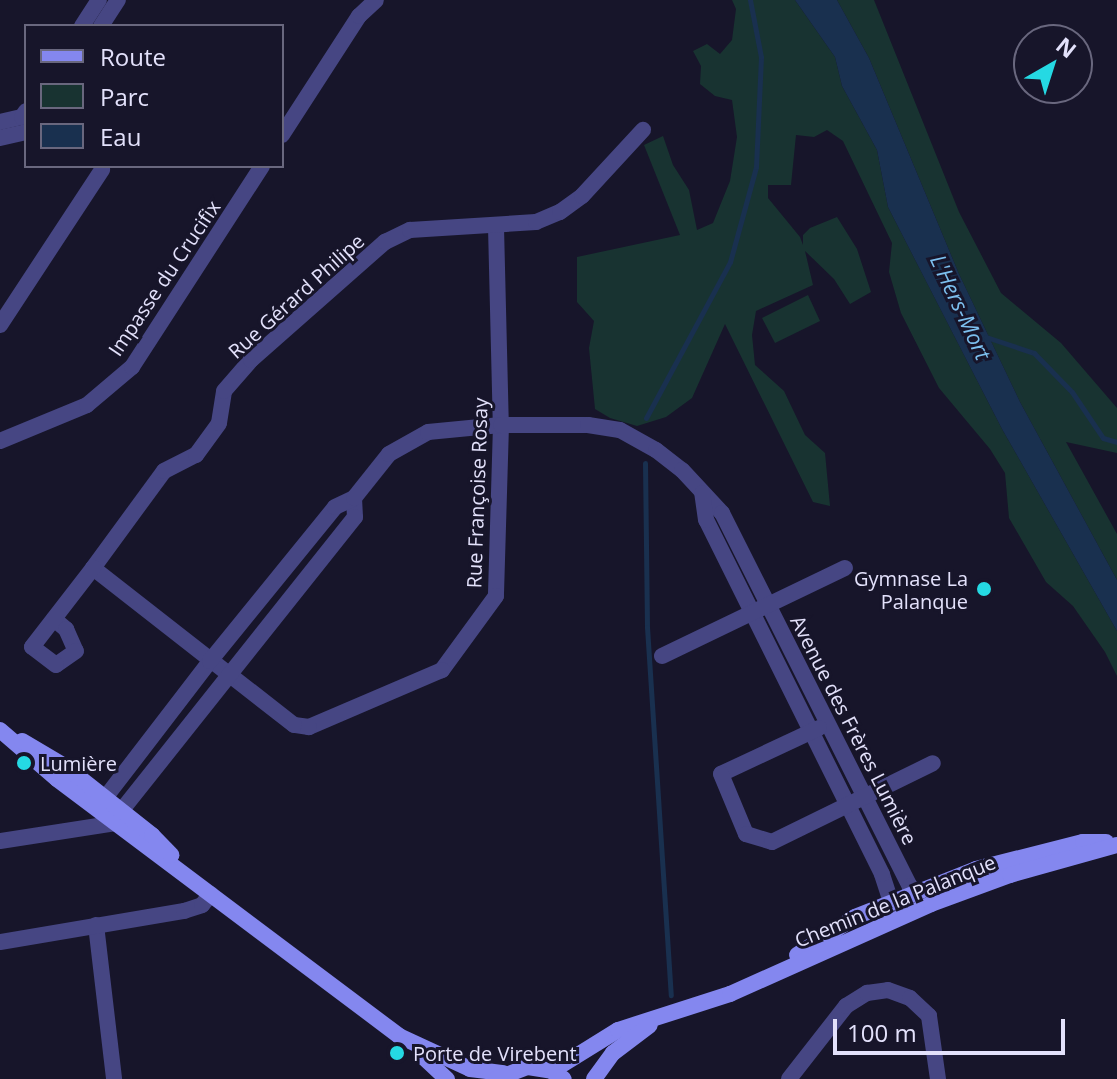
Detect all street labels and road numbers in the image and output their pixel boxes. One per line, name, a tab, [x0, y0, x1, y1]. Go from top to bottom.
street label: Impasse du Crucifix	[103, 196, 225, 360]
street label: Rue Gérard Philipe	[223, 229, 369, 363]
street label: Rue Françoise Rosay	[462, 397, 492, 589]
street label: Avenue des Frères Lumière	[786, 611, 922, 849]
street label: Chemin de la Palanque	[791, 850, 999, 952]

